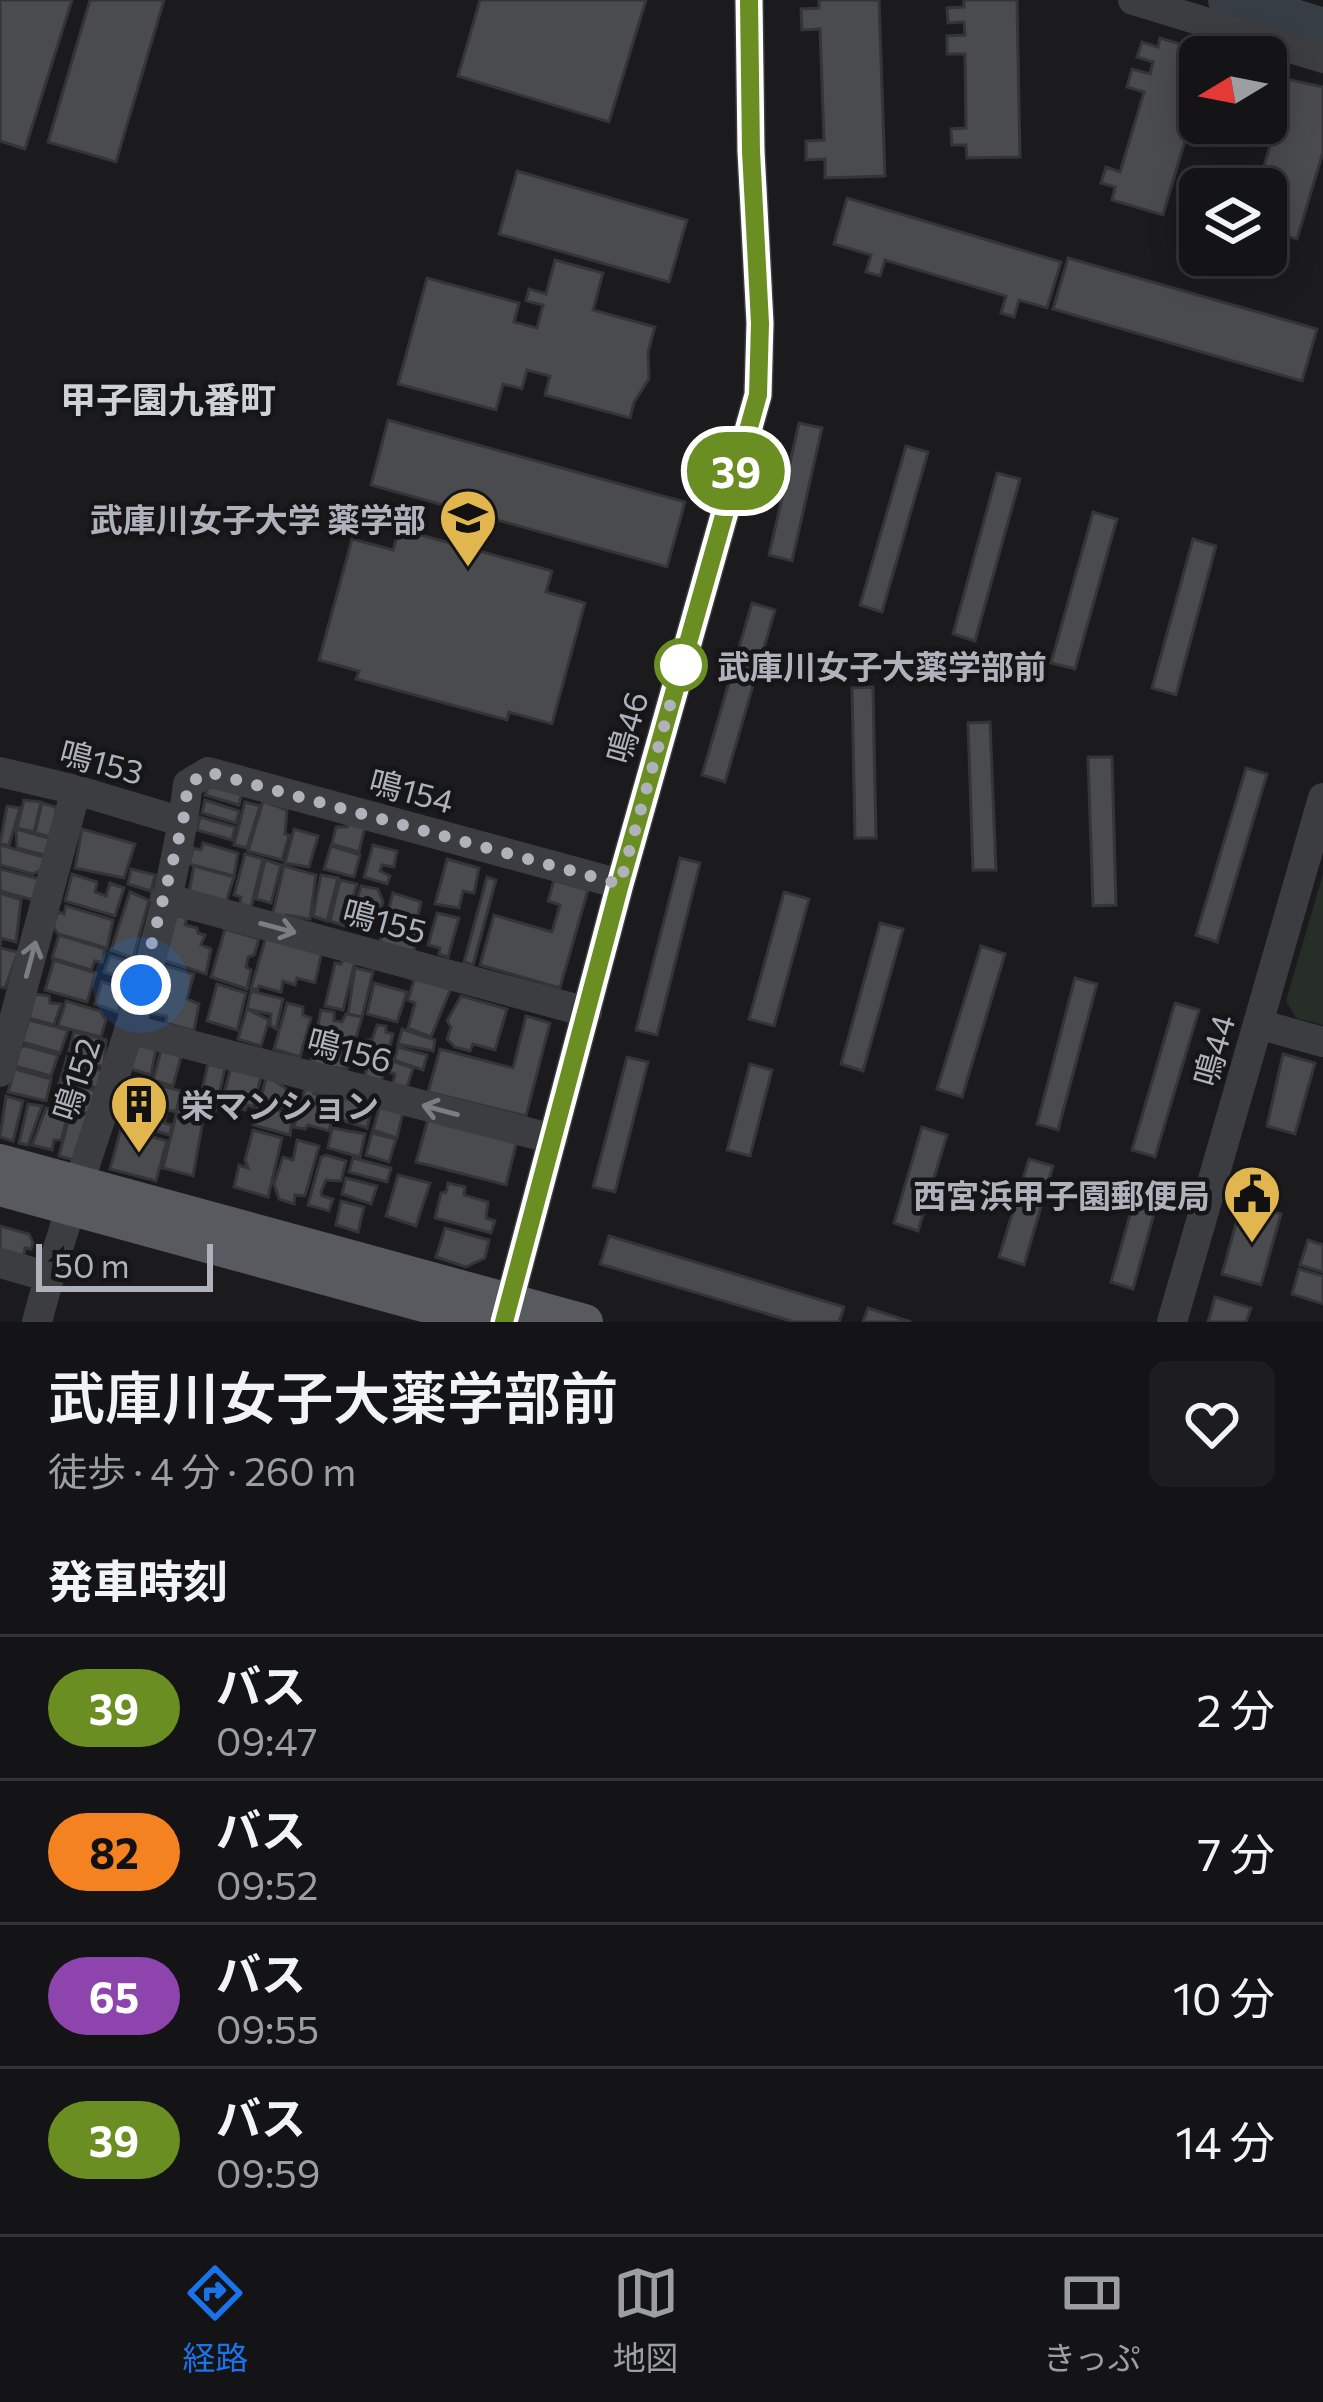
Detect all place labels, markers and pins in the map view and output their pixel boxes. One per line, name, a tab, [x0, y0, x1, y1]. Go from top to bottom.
school or university icon: 武庫川女子大学 薬学部	[437, 487, 499, 569]
place label: 武庫川女子大学 薬学部	[90, 498, 426, 539]
marker: 武庫川女子大薬学部前	[656, 640, 706, 690]
place label: 武庫川女子大薬学部前	[717, 645, 1047, 686]
building icon: 栄マンション	[108, 1073, 170, 1155]
place label: 栄マンション	[181, 1084, 379, 1125]
public building icon: 西宮浜甲子園郵便局	[1221, 1163, 1283, 1245]
place label: 西宮浜甲子園郵便局	[913, 1174, 1210, 1215]

